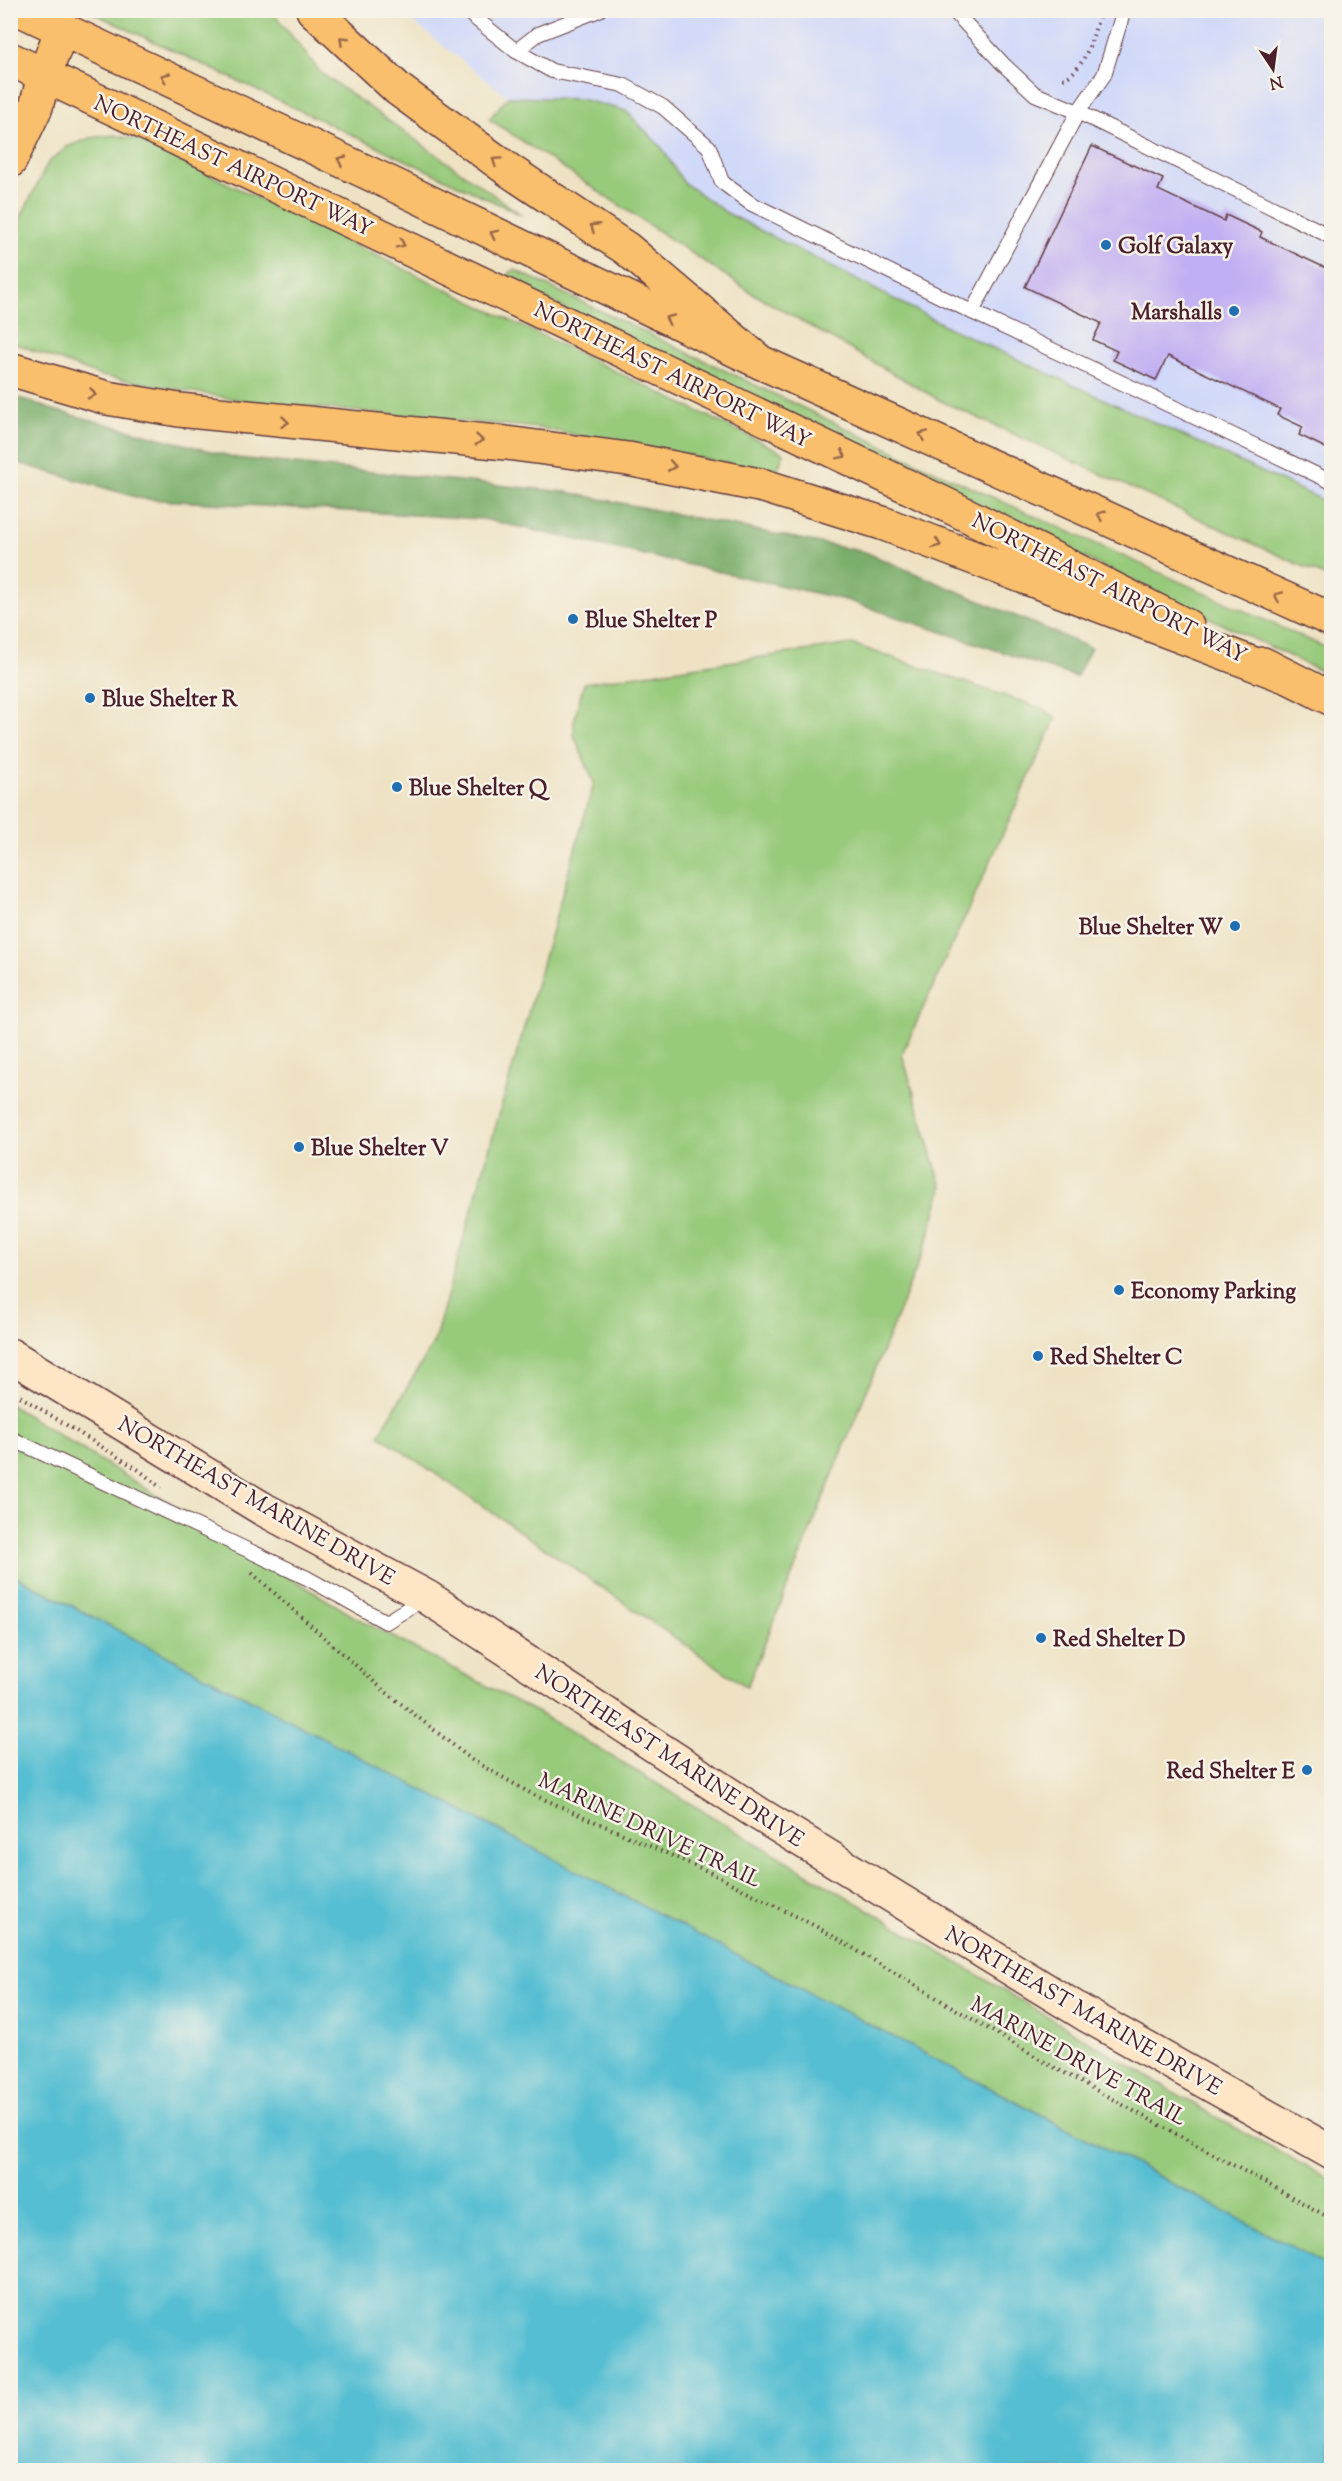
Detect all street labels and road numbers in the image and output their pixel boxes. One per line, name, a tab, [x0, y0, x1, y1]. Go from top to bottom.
street label: NORTHEAST AIRPORT WAY	[88, 89, 378, 247]
street label: NORTHEAST AIRPORT WAY	[528, 295, 816, 458]
street label: NORTHEAST AIRPORT WAY	[966, 506, 1252, 673]
street label: NORTHEAST MARINE DRIVE	[111, 1410, 400, 1595]
street label: NORTHEAST MARINE DRIVE	[527, 1658, 809, 1857]
street label: MARINE DRIVE TRAIL	[532, 1766, 765, 1897]
street label: NORTHEAST MARINE DRIVE	[938, 1920, 1227, 2105]
street label: MARINE DRIVE TRAIL	[964, 1990, 1191, 2135]

